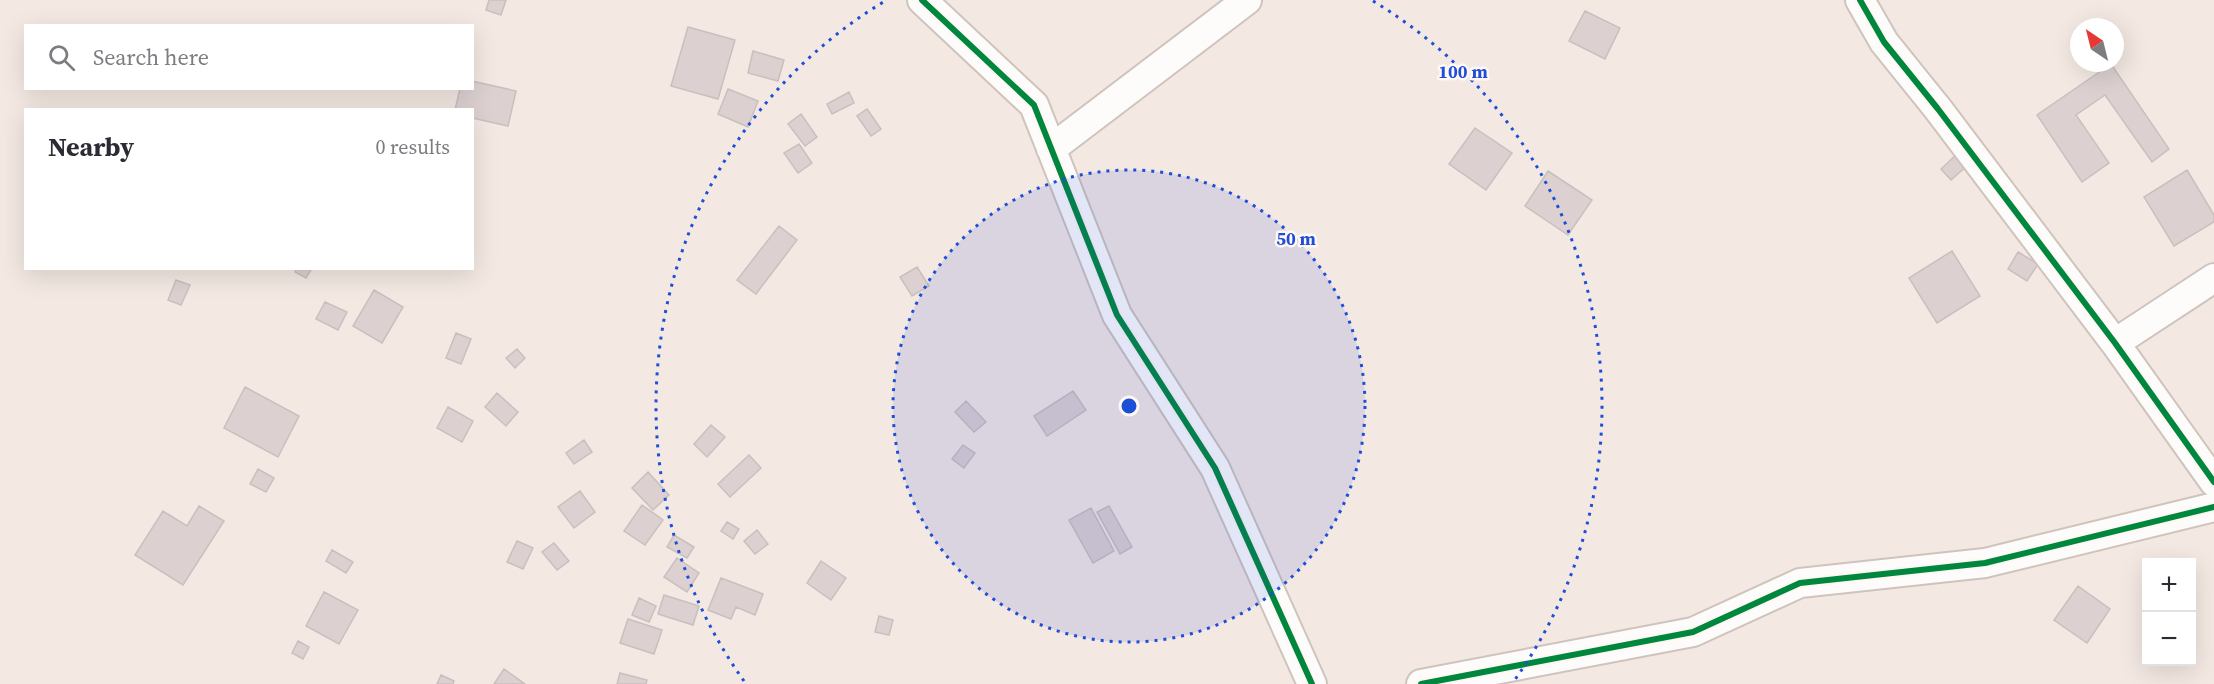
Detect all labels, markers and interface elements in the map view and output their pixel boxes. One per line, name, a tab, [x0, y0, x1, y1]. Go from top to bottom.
north arrow	[2070, 18, 2124, 72]
search box	[24, 24, 474, 90]
icon: search	[45, 41, 78, 74]
text: Search here	[93, 42, 209, 72]
text: 100 m	[1438, 59, 1488, 84]
text: Nearby	[48, 129, 134, 165]
text: 0 results	[375, 133, 450, 161]
text: 50 m	[1276, 226, 1316, 251]
centre of rings	[1119, 396, 1139, 416]
map controls	[2142, 558, 2196, 666]
button: +	[2142, 558, 2196, 612]
button: −	[2142, 612, 2196, 666]

